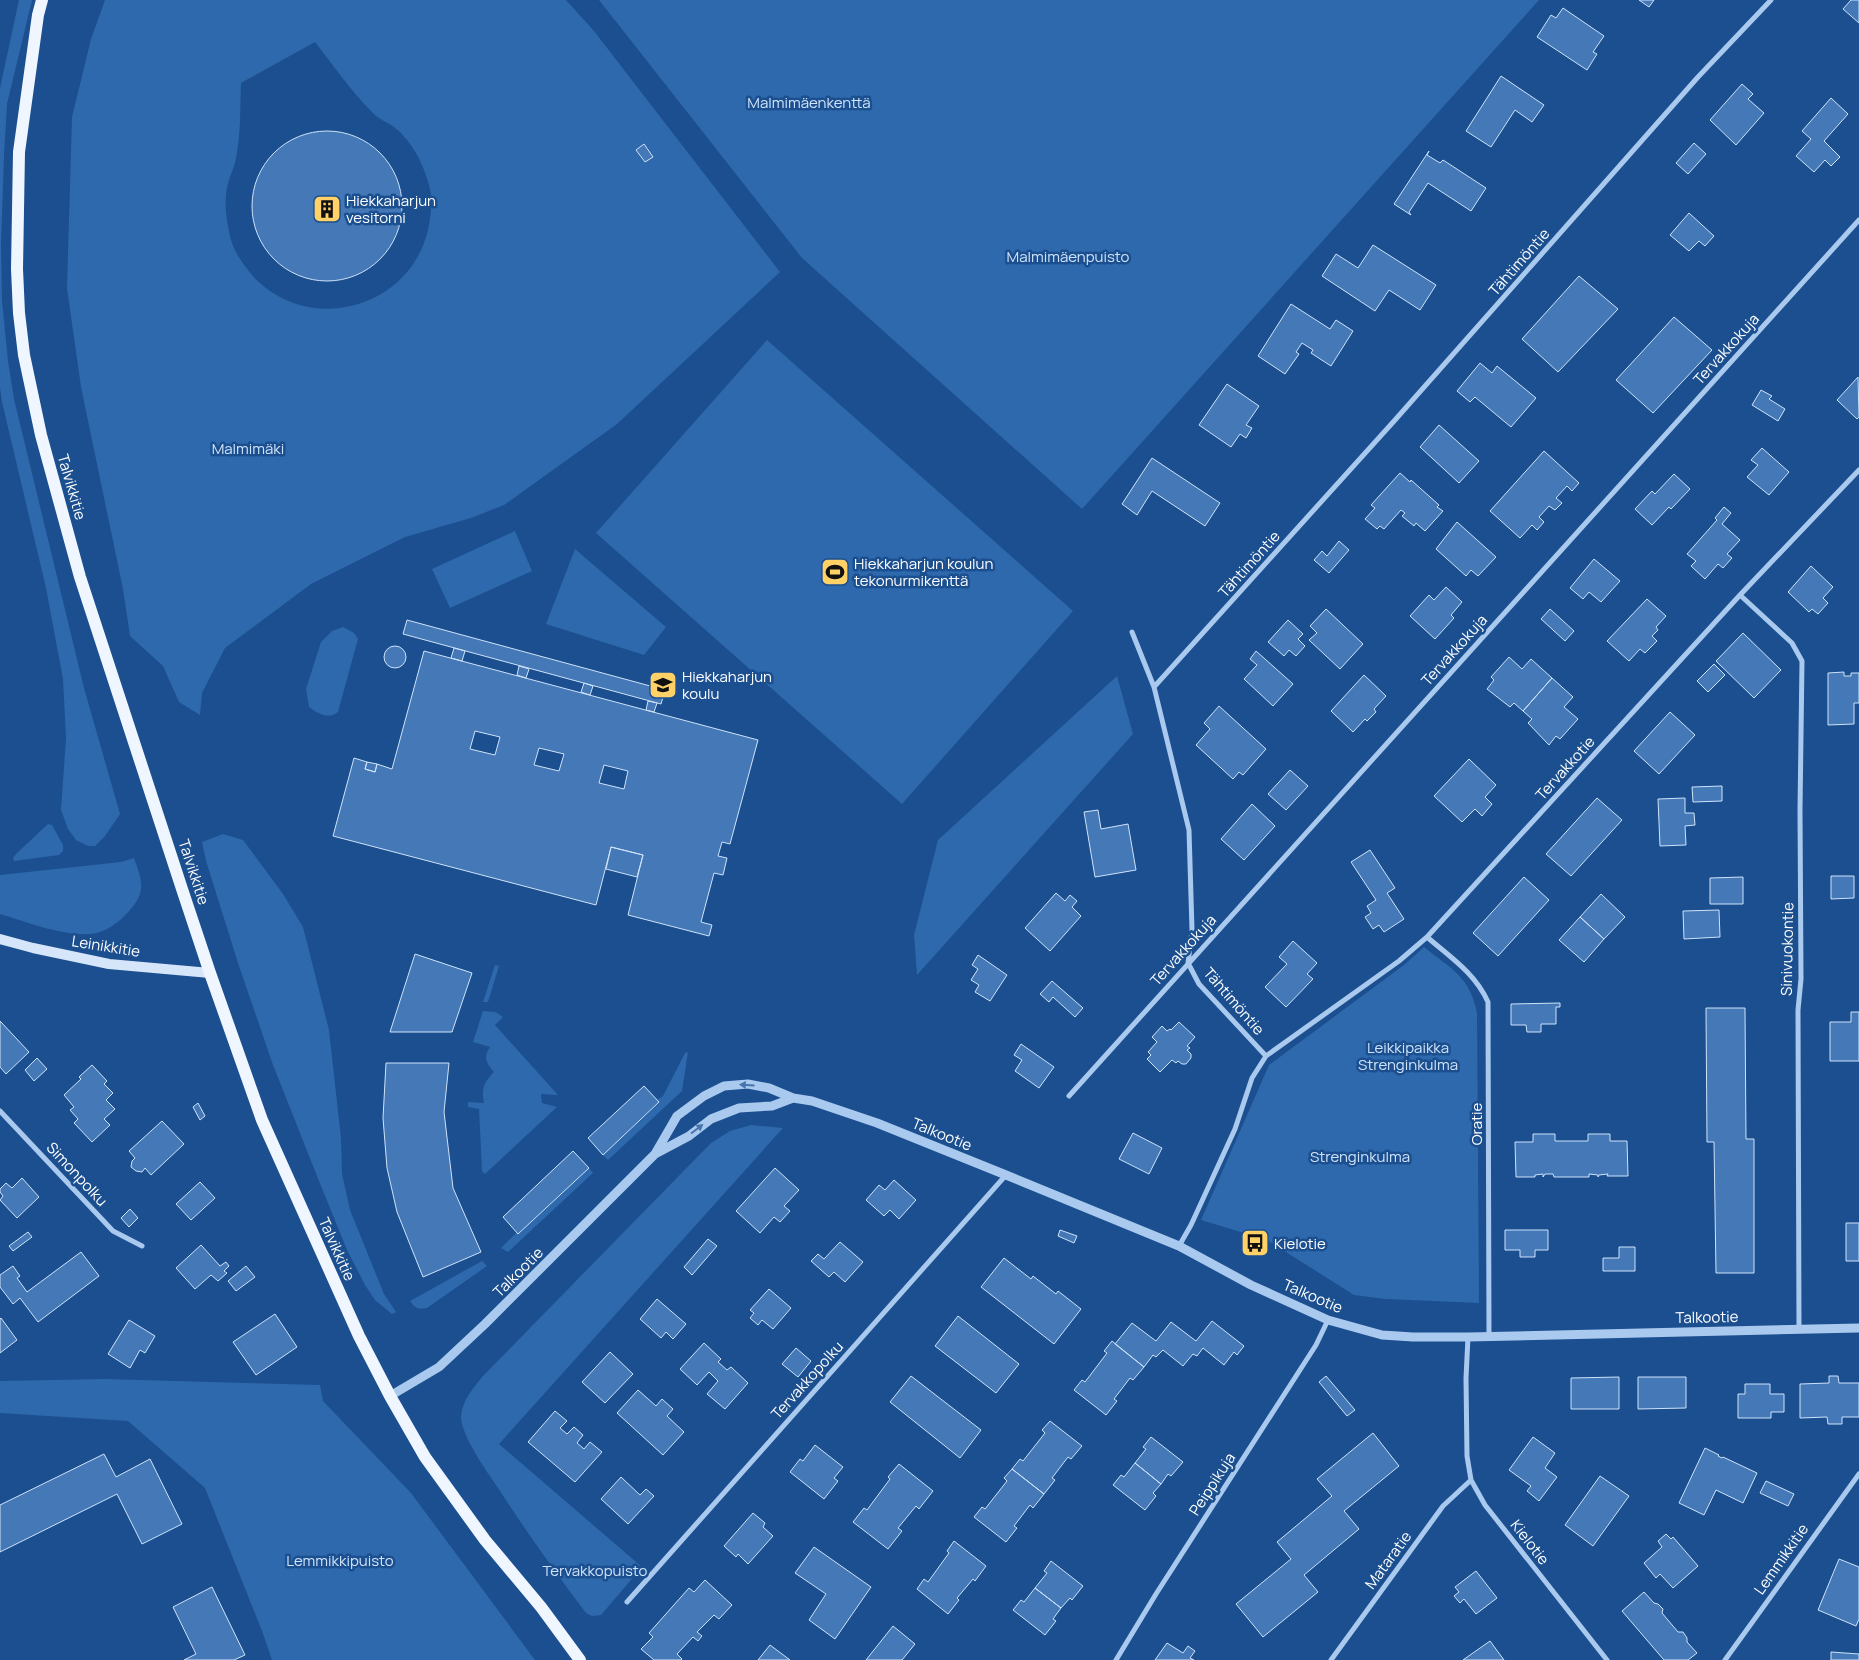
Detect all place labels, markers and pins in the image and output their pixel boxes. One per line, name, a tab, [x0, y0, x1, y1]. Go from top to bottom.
place label: Hiekkaharjun vesitorni	[346, 190, 436, 228]
building icon: Hiekkaharjun vesitorni	[312, 194, 342, 224]
place label: Hiekkaharjun koulun tekonurmikenttä	[854, 553, 993, 591]
sports icon: Hiekkaharjun koulun tekonurmikenttä	[820, 557, 850, 587]
place label: Hiekkaharjun koulu	[682, 666, 772, 704]
school or university icon: Hiekkaharjun koulu	[648, 670, 678, 700]
bus stop icon: Kielotie	[1240, 1228, 1270, 1258]
place label: Kielotie	[1274, 1233, 1326, 1254]

